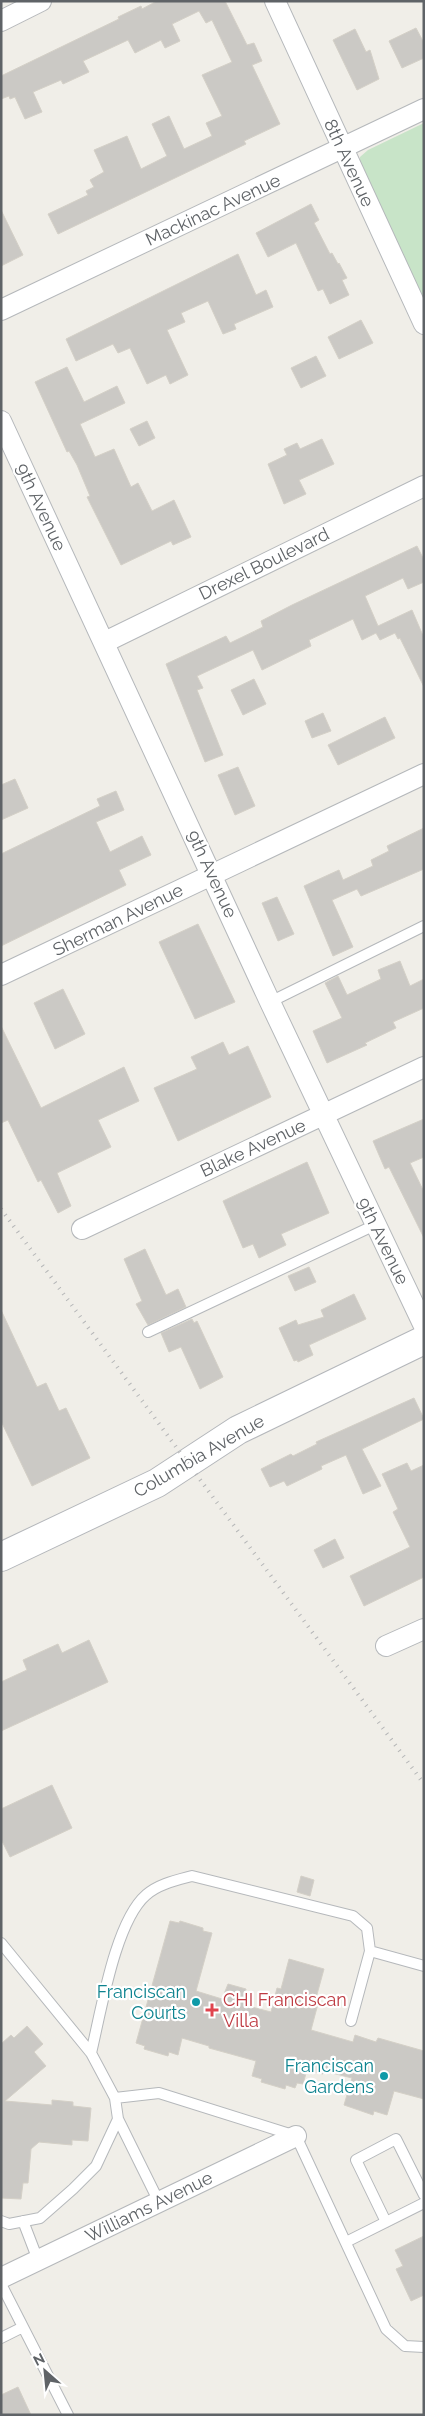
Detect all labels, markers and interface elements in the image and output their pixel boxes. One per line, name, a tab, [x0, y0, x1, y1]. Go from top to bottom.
street label: 8th Avenue	[320, 116, 379, 210]
street label: Mackinac Avenue	[142, 169, 284, 250]
street label: 9th Avenue	[12, 460, 71, 554]
street label: Drexel Boulevard	[195, 523, 332, 604]
street label: 9th Avenue	[183, 827, 242, 921]
street label: Sherman Avenue	[49, 879, 187, 960]
street label: Blake Avenue	[197, 1114, 309, 1181]
street label: 9th Avenue	[353, 1194, 414, 1288]
street label: Columbia Avenue	[130, 1409, 268, 1501]
place label: Franciscan Courts	[97, 1981, 186, 2023]
place label: CHI Franciscan Villa	[223, 1989, 347, 2031]
marker: Franciscan Courts	[190, 1996, 202, 2008]
marker: CHI Franciscan Villa	[205, 2003, 219, 2017]
place label: Franciscan Gardens	[285, 2055, 374, 2097]
marker: Franciscan Gardens	[378, 2070, 390, 2082]
street label: Williams Avenue	[82, 2167, 216, 2246]
north arrow	[20, 2346, 70, 2396]
text: N	[31, 2350, 47, 2369]

